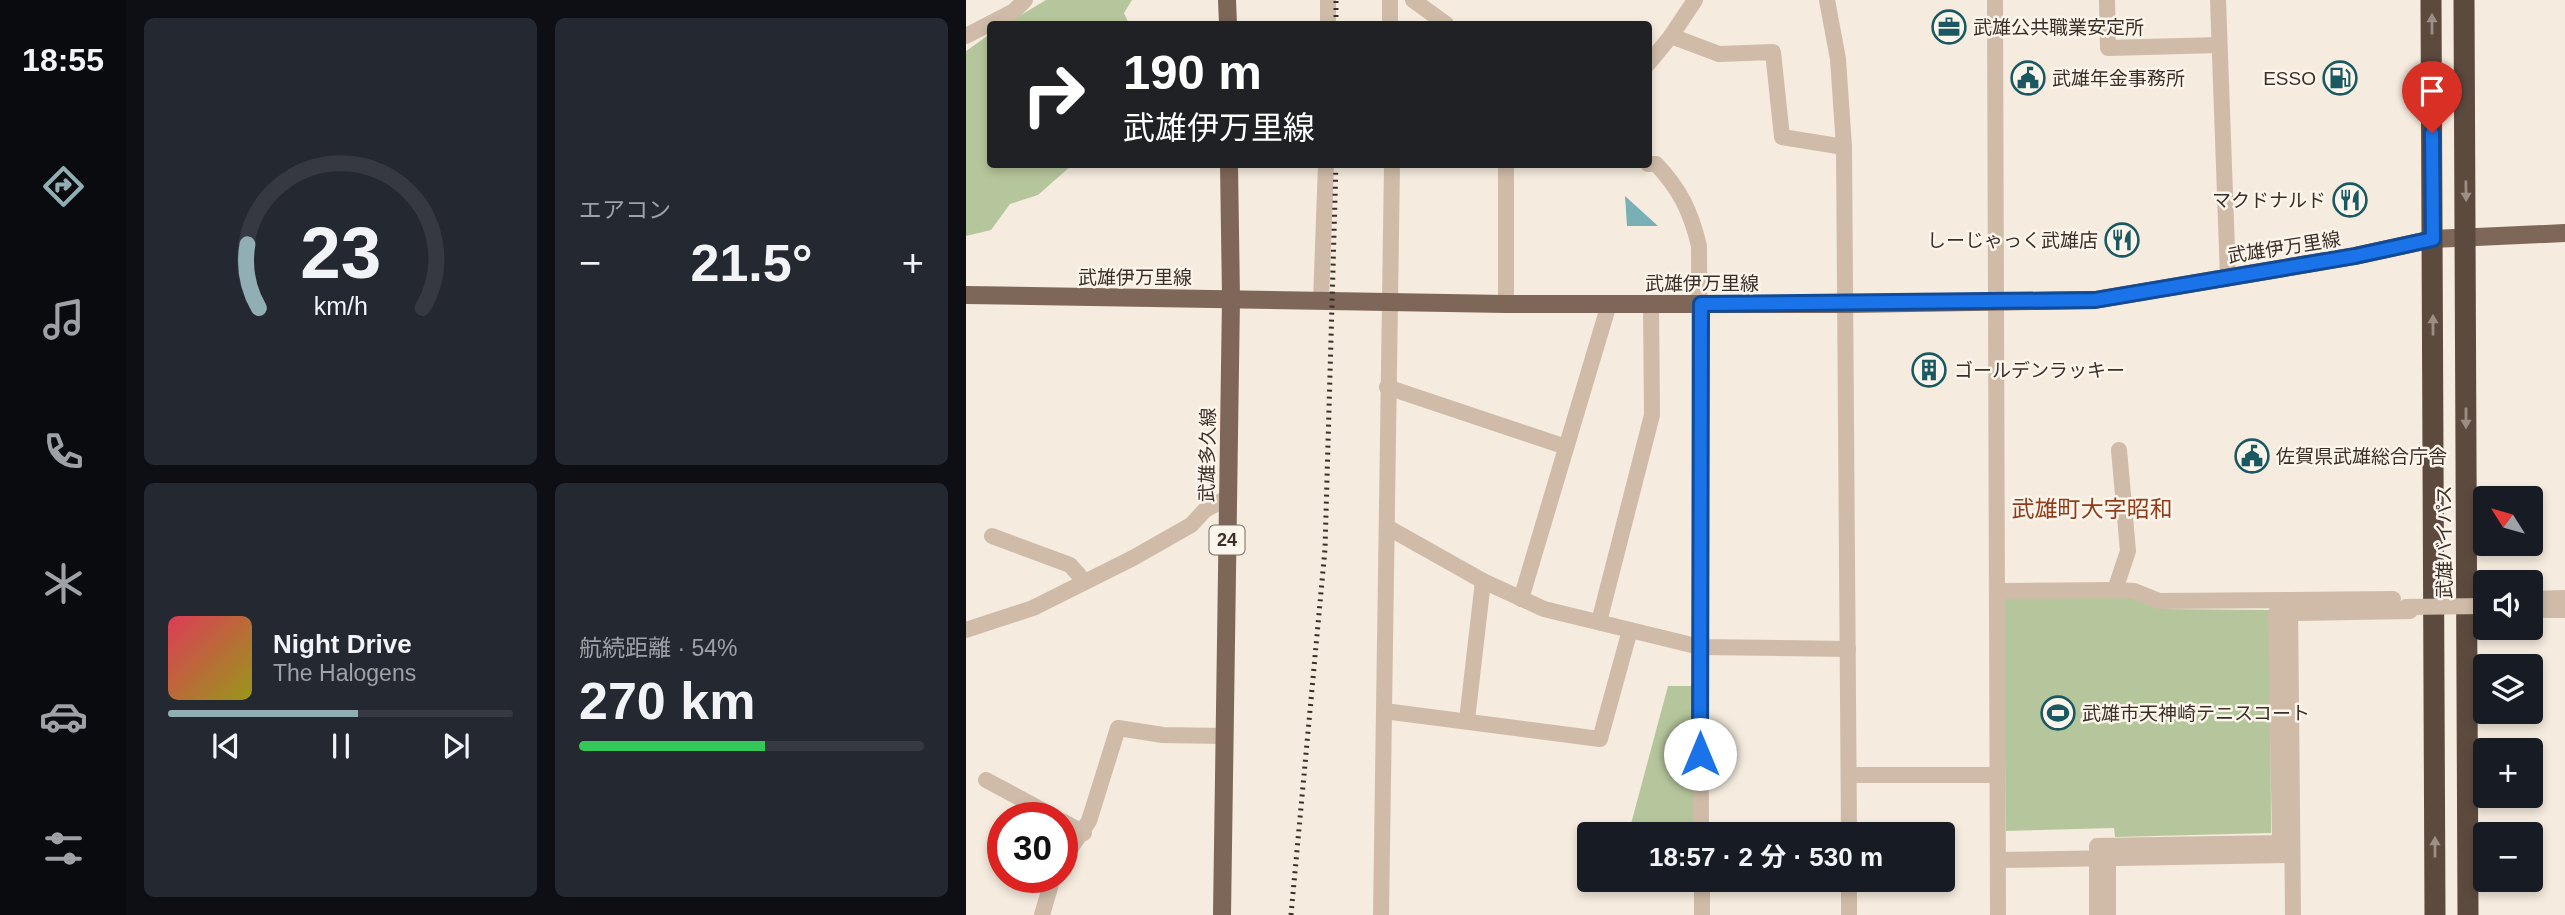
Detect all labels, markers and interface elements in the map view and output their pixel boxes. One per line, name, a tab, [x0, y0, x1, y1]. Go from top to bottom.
office icon: 武雄公共職業安定所	[1930, 8, 1968, 46]
one-way arrow	[2426, 13, 2437, 35]
place label: 武雄公共職業安定所	[1973, 17, 2144, 38]
text: 18:55	[22, 42, 104, 78]
text: 190 m	[1123, 45, 1262, 99]
icon: right	[1008, 49, 1099, 140]
public building icon: 武雄年金事務所	[2009, 59, 2047, 97]
fuel station icon: ESSO	[2321, 59, 2359, 97]
pin	[2402, 61, 2462, 133]
place label: 武雄年金事務所	[2052, 68, 2185, 89]
place label: ESSO	[2263, 68, 2316, 89]
icon: arrive	[2413, 72, 2451, 110]
text: 武雄伊万里線	[1123, 110, 1315, 146]
icon: directions	[39, 162, 88, 211]
one-way arrow	[2460, 180, 2472, 202]
restaurant icon: マクドナルド	[2331, 181, 2369, 219]
place label: マクドナルド	[2212, 190, 2326, 211]
text: エアコン	[579, 197, 671, 223]
text: 23	[300, 212, 381, 293]
restaurant icon: しーじゃっく武雄店	[2103, 221, 2141, 259]
street label: 武雄伊万里線	[2226, 228, 2342, 267]
place label: しーじゃっく武雄店	[1927, 230, 2098, 251]
text: 21.5°	[690, 234, 813, 292]
text: −	[579, 242, 601, 284]
text: +	[902, 242, 924, 284]
street label: 武雄伊万里線	[1078, 267, 1192, 288]
street label: 武雄伊万里線	[1645, 273, 1759, 294]
text: km/h	[313, 291, 368, 319]
icon: music	[39, 295, 88, 344]
one-way arrow	[2427, 314, 2439, 336]
building icon: ゴールデンラッキー	[1910, 351, 1948, 389]
place label: ゴールデンラッキー	[1954, 360, 2125, 381]
street label: 武雄多久線	[1196, 407, 1219, 503]
one-way arrow	[2460, 407, 2472, 429]
icon: phone	[39, 427, 88, 476]
public building icon: 佐賀県武雄総合庁舎	[2233, 437, 2271, 475]
place label: 佐賀県武雄総合庁舎	[2276, 446, 2447, 467]
street label: 武雄バイパス	[2434, 485, 2455, 599]
north arrow	[2473, 486, 2543, 556]
map controls	[2473, 486, 2543, 892]
district label: 武雄町大字昭和	[2012, 496, 2173, 522]
road number: 24	[1210, 526, 1244, 554]
icon: climate	[39, 559, 88, 608]
button: sound	[2473, 570, 2543, 640]
text: Night Drive	[273, 629, 412, 659]
text: 航続距離 · 54%	[579, 635, 737, 661]
button: layers	[2473, 654, 2543, 724]
text: The Halogens	[273, 660, 416, 686]
text: 270 km	[579, 672, 755, 730]
icon: car	[39, 692, 88, 741]
sports icon: 武雄市天神崎テニスコート	[2039, 694, 2077, 732]
place label: 武雄市天神崎テニスコート	[2082, 703, 2310, 724]
position arrow	[1663, 717, 1737, 791]
icon: previous	[207, 727, 245, 765]
icon: pause	[322, 727, 360, 765]
icon: next	[437, 727, 475, 765]
button: +	[2473, 738, 2543, 808]
speed limit sign: 30	[987, 802, 1078, 893]
button: −	[2473, 822, 2543, 892]
icon: filters	[39, 824, 88, 873]
one-way arrow	[2429, 836, 2441, 858]
text: 18:57 · 2 分 · 530 m	[1649, 842, 1883, 872]

